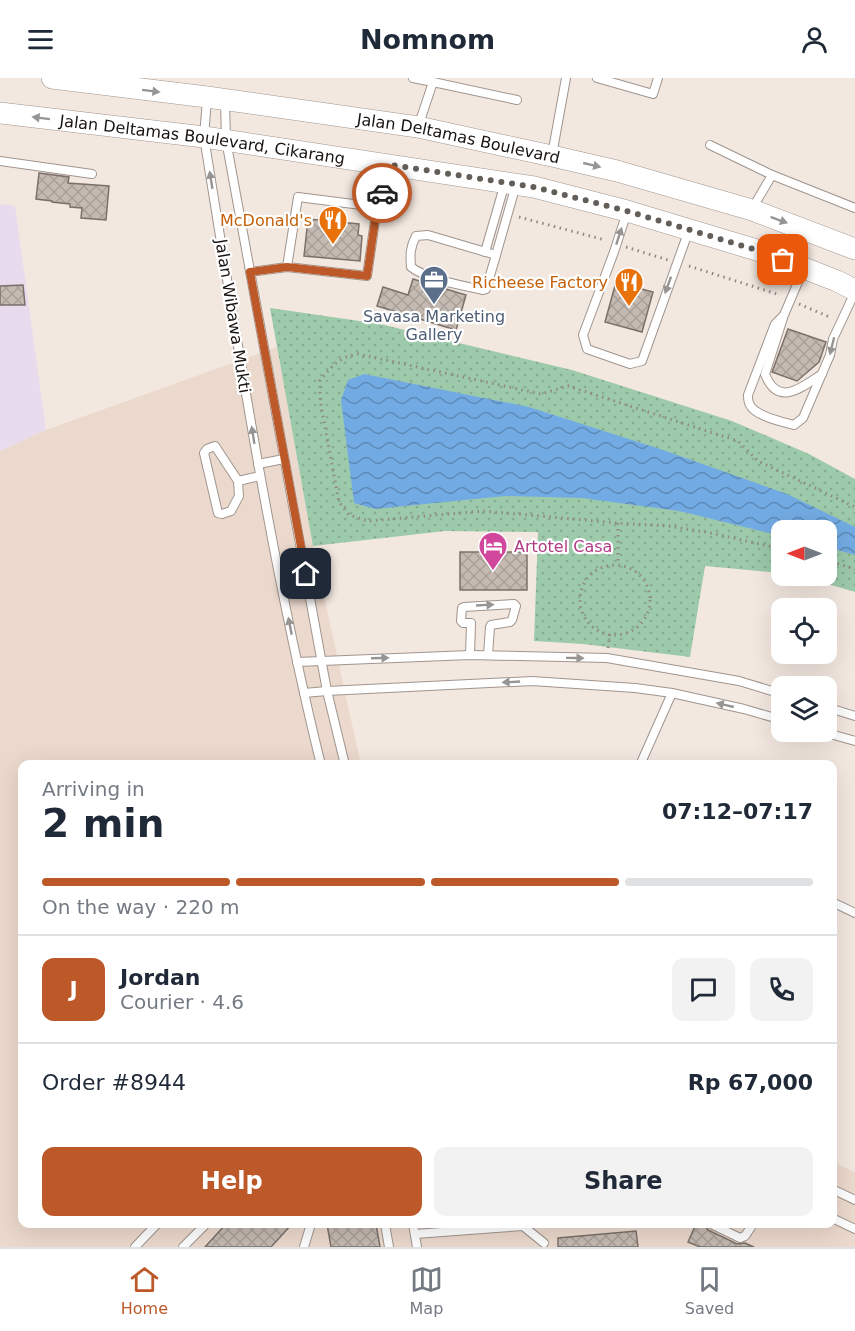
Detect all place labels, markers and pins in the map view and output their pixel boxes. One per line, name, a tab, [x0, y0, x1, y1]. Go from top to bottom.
restaurant icon: McDonald's	[317, 204, 349, 246]
place label: McDonald's	[220, 211, 312, 230]
pin	[757, 234, 808, 285]
office icon: Savasa Marketing Gallery	[418, 264, 450, 306]
restaurant icon: Richeese Factory	[613, 266, 645, 308]
place label: Richeese Factory	[472, 273, 608, 292]
place label: Savasa Marketing Gallery	[363, 307, 505, 344]
hotel icon: Artotel Casa	[477, 530, 509, 572]
place label: Artotel Casa	[514, 537, 612, 556]
pin	[280, 548, 331, 599]

